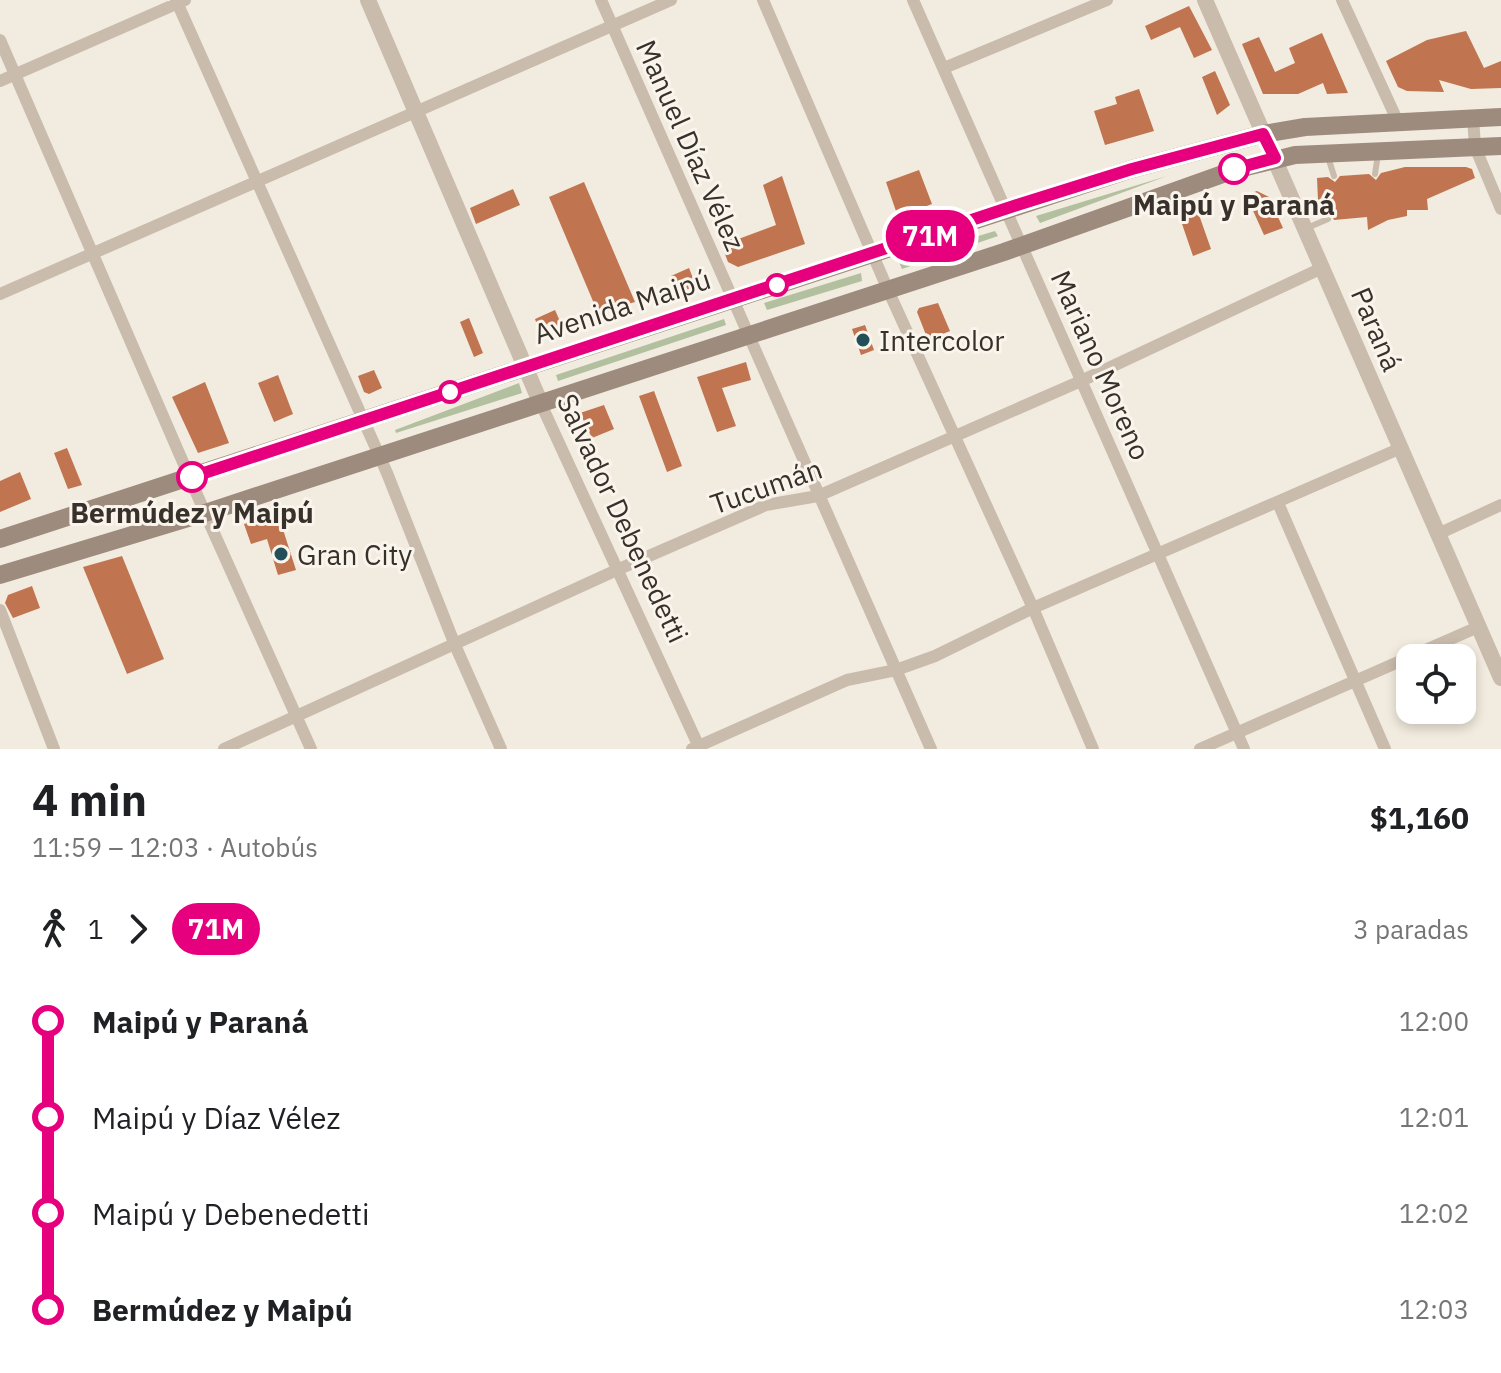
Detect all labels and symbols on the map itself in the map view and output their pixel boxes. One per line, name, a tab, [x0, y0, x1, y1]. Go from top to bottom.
street label: Manuel Díaz Vélez	[628, 34, 754, 256]
marker: Maipú y Paraná	[1219, 154, 1249, 184]
place label: Maipú y Paraná	[1133, 186, 1335, 223]
line badge: 71M	[884, 210, 976, 262]
street label: Avenida Maipú	[529, 260, 715, 352]
street label: Mariano Moreno	[1043, 264, 1159, 466]
unlabelled marker	[766, 274, 788, 296]
street label: Paraná	[1343, 281, 1411, 377]
place label: Intercolor	[879, 322, 1005, 359]
marker: Intercolor	[854, 331, 872, 349]
unlabelled marker	[439, 381, 461, 403]
street label: Salvador Debenedetti	[549, 387, 697, 649]
street label: Tucumán	[705, 450, 827, 522]
marker: Bermúdez y Maipú	[177, 462, 207, 492]
place label: Bermúdez y Maipú	[70, 494, 314, 531]
place label: Gran City	[297, 536, 412, 573]
marker: Gran City	[272, 545, 290, 563]

